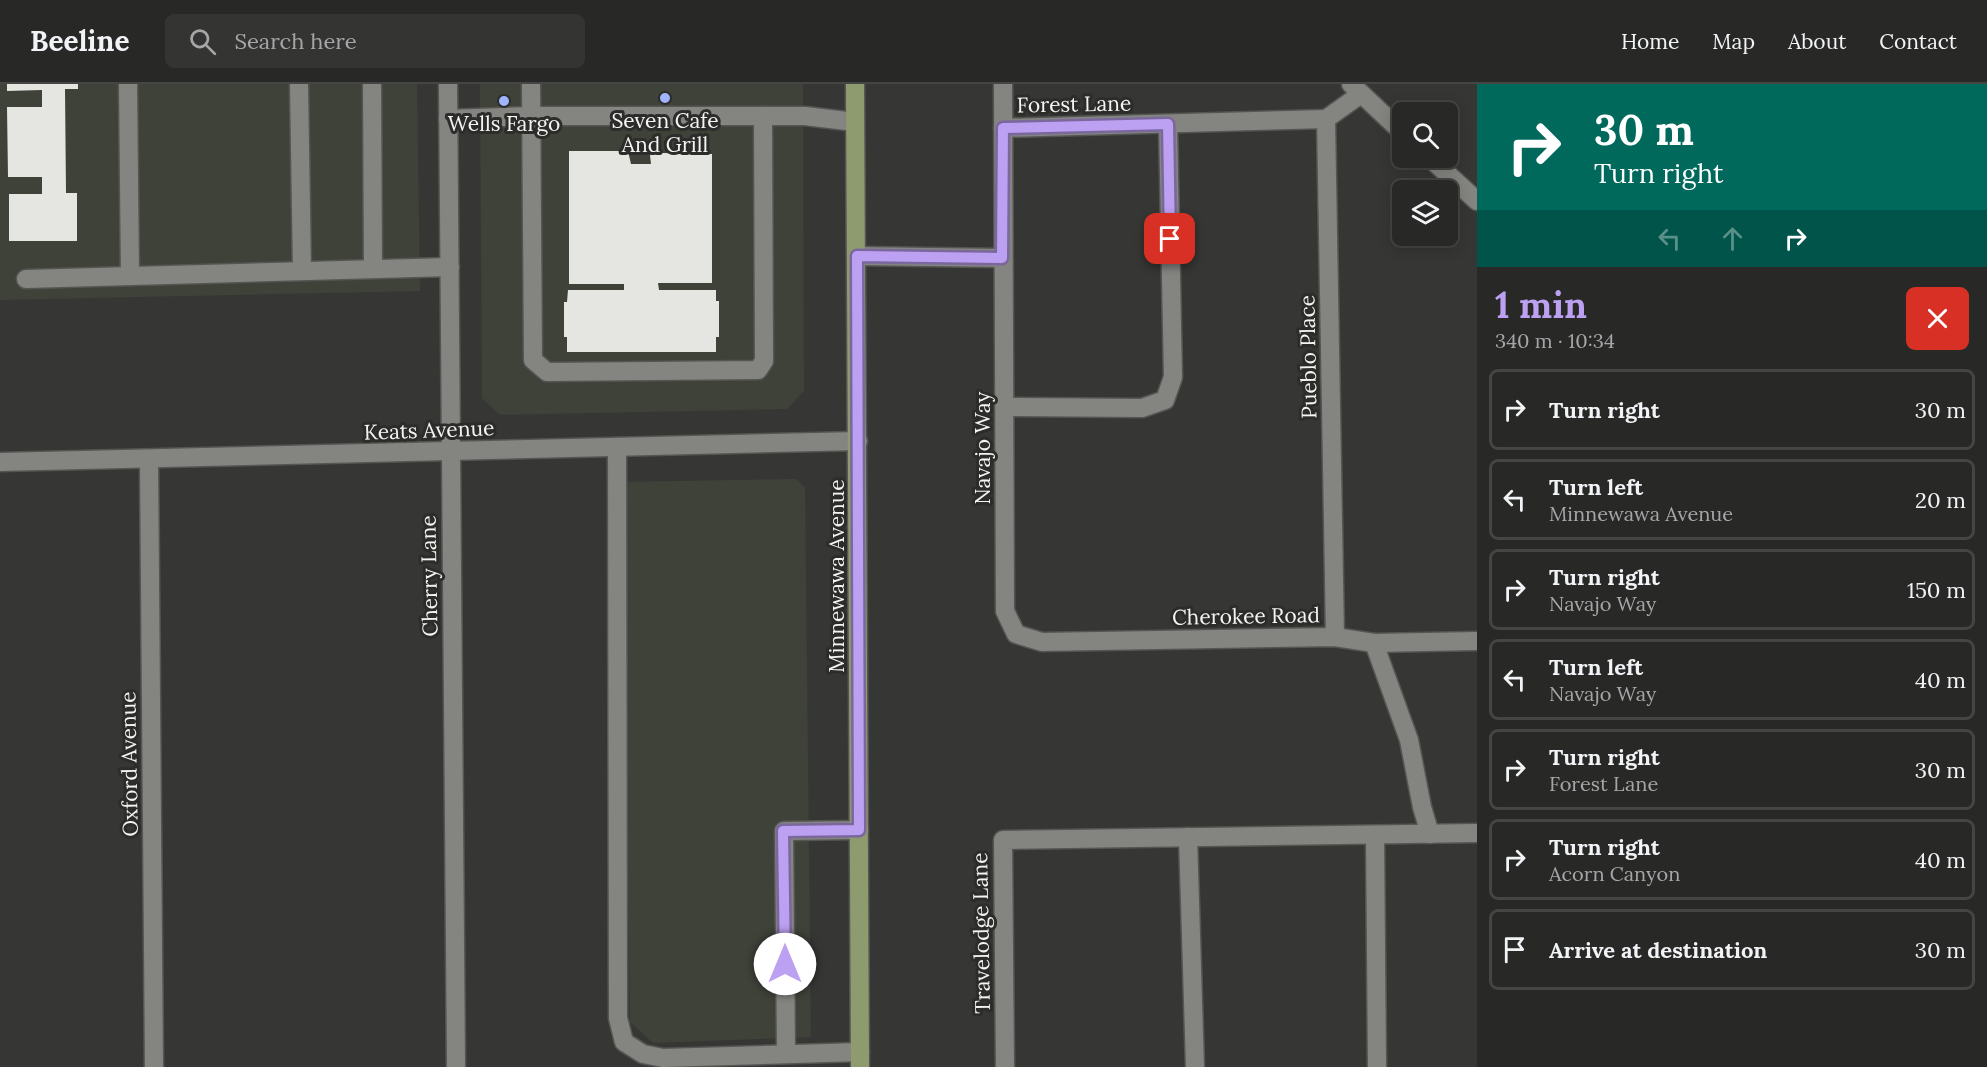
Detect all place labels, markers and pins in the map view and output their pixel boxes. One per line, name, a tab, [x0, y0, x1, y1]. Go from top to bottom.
marker: Seven Cafe And Grill	[658, 91, 672, 105]
marker: Wells Fargo	[497, 94, 511, 108]
place label: Seven Cafe And Grill	[611, 107, 719, 158]
place label: Wells Fargo	[448, 110, 560, 137]
pin	[1144, 213, 1195, 264]

